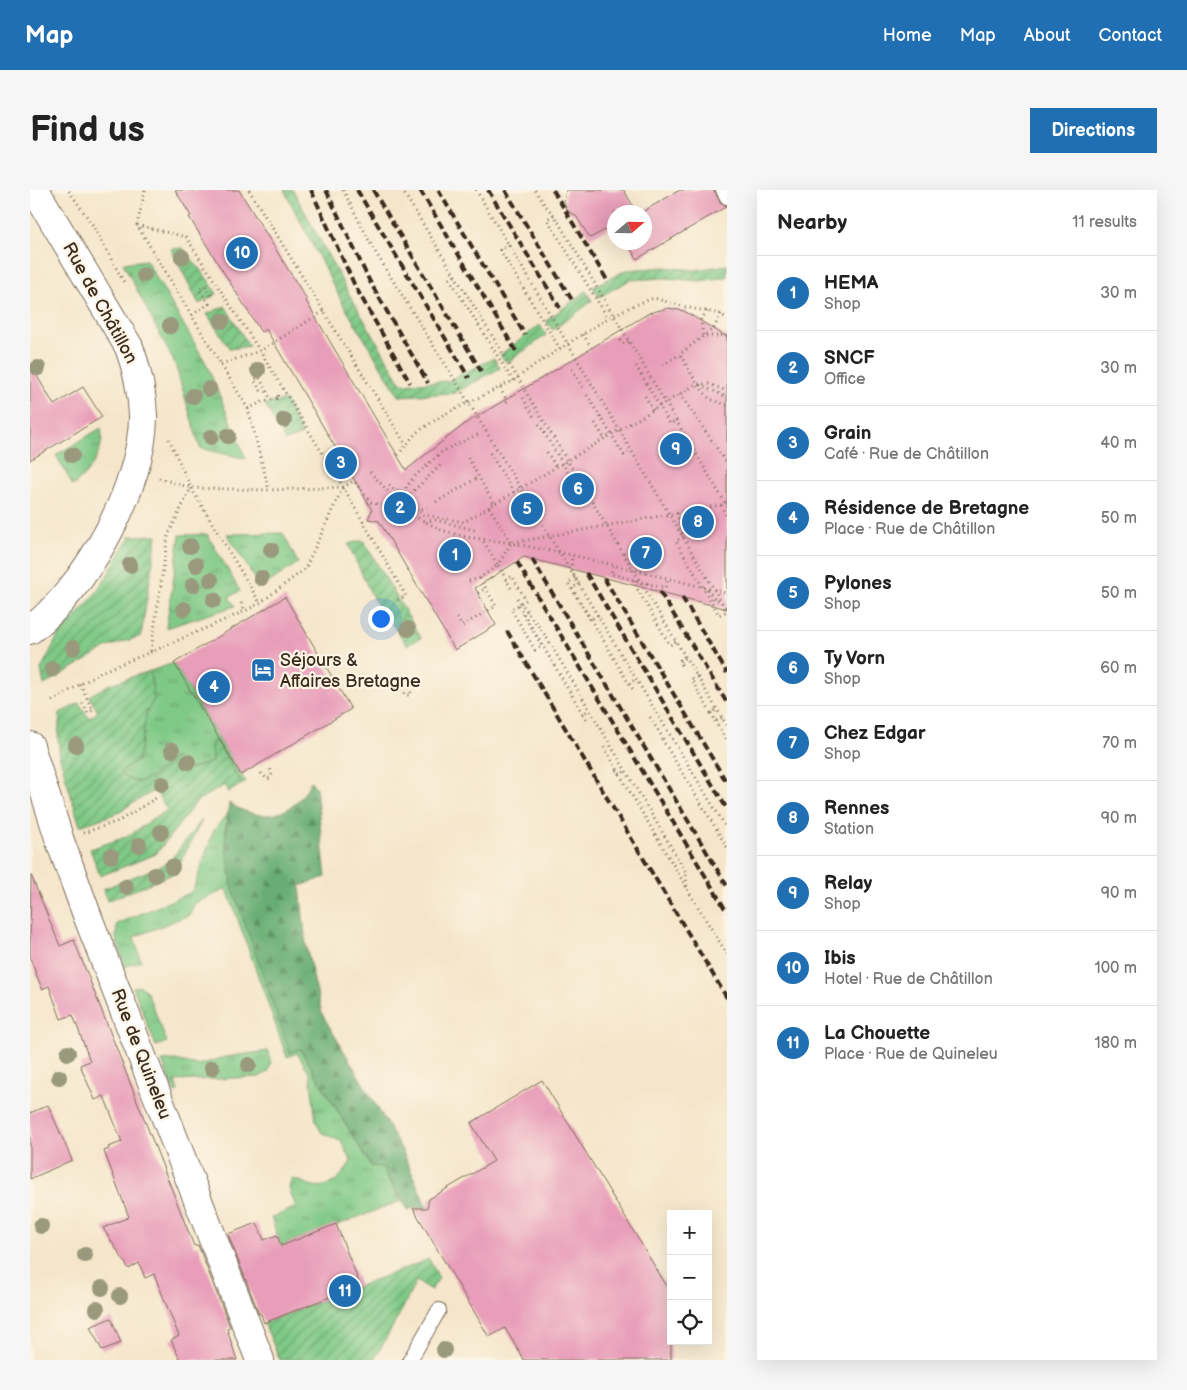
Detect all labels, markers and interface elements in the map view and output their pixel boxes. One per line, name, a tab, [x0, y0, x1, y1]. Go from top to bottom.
text: Map	[25, 21, 73, 50]
text: Home	[883, 25, 932, 46]
text: Map	[960, 25, 996, 46]
text: About	[1024, 25, 1071, 46]
text: Contact	[1099, 25, 1162, 46]
button: Directions	[1030, 108, 1157, 153]
text: Find us	[30, 109, 145, 152]
north arrow	[607, 205, 652, 250]
text: Nearby	[777, 210, 847, 235]
text: 11 results	[1072, 213, 1137, 232]
pin: 10	[226, 234, 258, 272]
street label: Rue de Châtillon	[58, 239, 142, 367]
text: HEMA	[824, 272, 878, 295]
text: 1	[790, 284, 796, 303]
text: 30 m	[1100, 284, 1137, 303]
text: Shop	[824, 295, 861, 314]
text: SNCF	[824, 347, 875, 370]
text: 2	[788, 359, 798, 378]
text: 30 m	[1100, 359, 1137, 378]
text: Office	[824, 370, 866, 389]
text: Grain	[824, 422, 871, 445]
pin: 9	[660, 430, 692, 468]
text: 3	[788, 434, 798, 453]
text: 40 m	[1100, 434, 1137, 453]
pin: 3	[325, 444, 357, 482]
text: Café · Rue de Châtillon	[824, 445, 989, 464]
pin: 6	[562, 470, 594, 508]
pin: 2	[384, 489, 416, 527]
pin: 5	[511, 490, 543, 528]
text: Résidence de Bretagne	[824, 497, 1029, 520]
pin: 8	[682, 503, 714, 541]
text: 4	[788, 509, 798, 528]
text: 50 m	[1101, 509, 1137, 528]
text: Place · Rue de Châtillon	[824, 520, 995, 539]
pin: 7	[630, 534, 662, 572]
pin: 1	[439, 536, 471, 574]
text: Pylones	[824, 572, 892, 595]
text: 5	[788, 584, 798, 603]
text: 50 m	[1101, 584, 1137, 603]
text: Shop	[824, 595, 861, 614]
your location	[368, 606, 394, 632]
text: Ty Vorn	[824, 647, 885, 670]
place label: Séjours & Affaires Bretagne	[280, 650, 421, 692]
hotel icon: Séjours & Affaires Bretagne	[250, 657, 276, 683]
text: 6	[788, 659, 798, 678]
text: 60 m	[1100, 659, 1137, 678]
pin: 4	[198, 668, 230, 706]
text: Shop	[824, 670, 861, 689]
text: Chez Edgar	[824, 722, 926, 745]
text: 7	[789, 734, 797, 753]
text: 70 m	[1102, 734, 1137, 753]
text: Shop	[824, 745, 861, 764]
text: Rennes	[824, 797, 889, 820]
text: 8	[788, 809, 798, 828]
text: 90 m	[1101, 809, 1137, 828]
text: Station	[824, 820, 874, 839]
text: Relay	[824, 872, 872, 895]
text: 9	[788, 884, 798, 903]
text: 90 m	[1101, 884, 1137, 903]
text: Shop	[824, 895, 861, 914]
text: Ibis	[824, 947, 856, 970]
text: 10	[785, 959, 801, 978]
text: 100 m	[1094, 959, 1137, 978]
text: Hotel · Rue de Châtillon	[824, 970, 993, 989]
street label: Rue de Quineleu	[106, 986, 176, 1122]
text: La Chouette	[824, 1022, 930, 1045]
text: 11	[786, 1034, 800, 1053]
text: 180 m	[1095, 1034, 1137, 1053]
text: Place · Rue de Quineleu	[824, 1045, 998, 1064]
map controls	[667, 1210, 712, 1345]
button: +	[667, 1210, 712, 1255]
button: −	[667, 1255, 712, 1300]
pin: 11	[329, 1272, 361, 1310]
button: locate	[667, 1300, 712, 1345]

